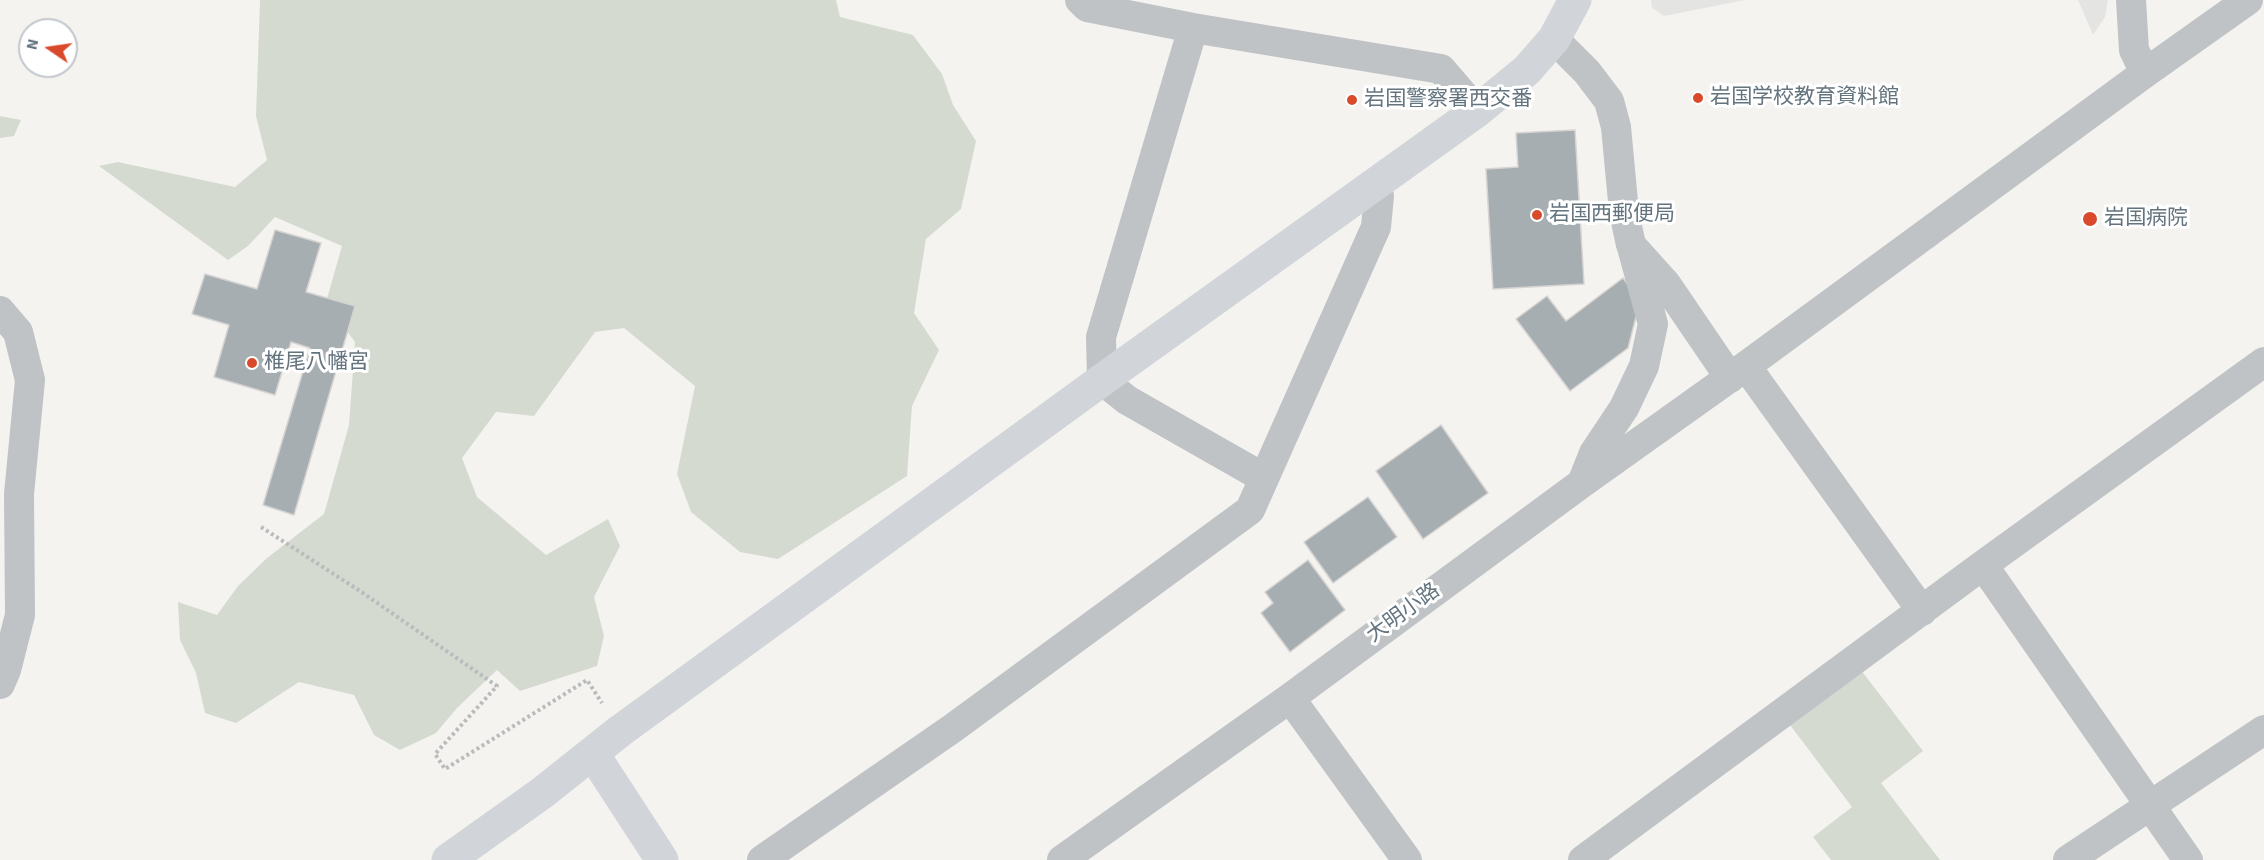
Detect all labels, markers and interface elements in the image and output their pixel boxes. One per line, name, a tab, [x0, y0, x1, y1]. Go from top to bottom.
north arrow	[18, 18, 78, 78]
text: N	[20, 37, 44, 52]
place label: 岩国学校教育資料館	[1710, 85, 1899, 111]
place label: 岩国警察署西交番	[1364, 87, 1532, 113]
marker: 岩国学校教育資料館	[1691, 91, 1705, 105]
marker: 岩国警察署西交番	[1345, 93, 1359, 107]
place label: 岩国西郵便局	[1549, 202, 1675, 228]
place label: 岩国病院	[2104, 206, 2188, 232]
marker: 岩国西郵便局	[1530, 208, 1544, 222]
marker: 岩国病院	[2081, 210, 2099, 228]
place label: 椎尾八幡宮	[264, 350, 369, 376]
marker: 椎尾八幡宮	[245, 356, 259, 370]
street label: 大明小路	[1363, 579, 1445, 649]

